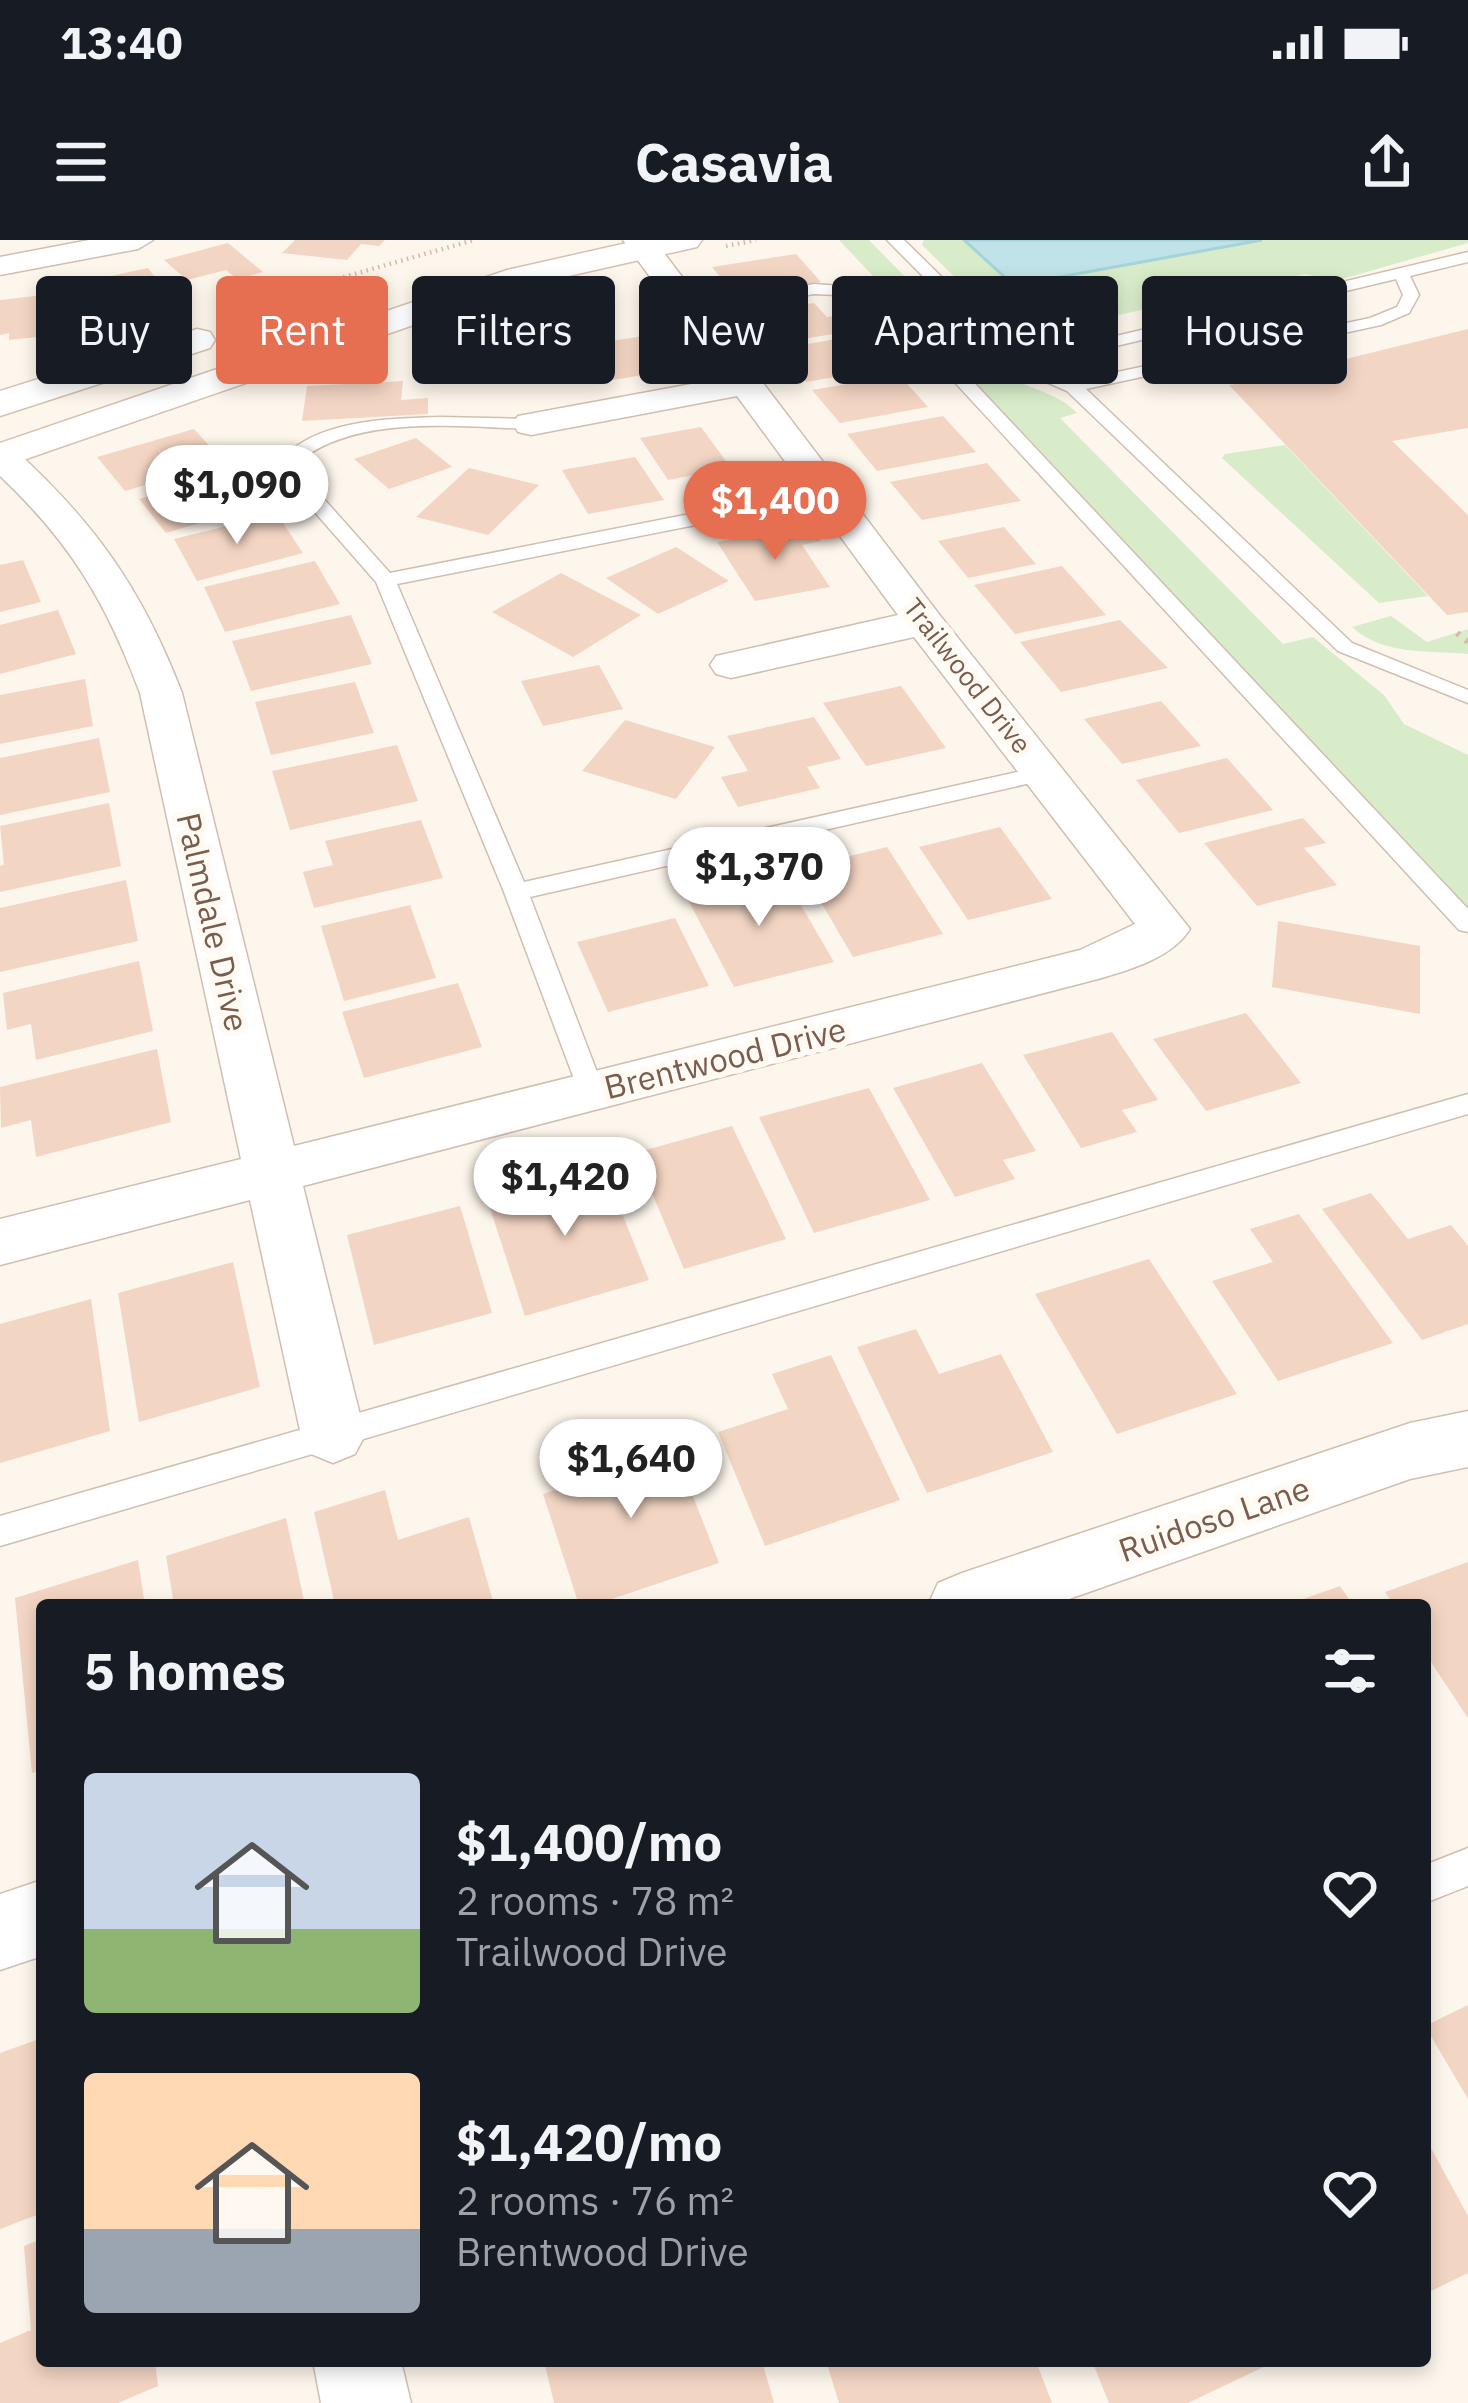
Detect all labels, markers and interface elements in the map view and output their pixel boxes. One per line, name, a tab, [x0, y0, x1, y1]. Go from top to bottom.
text: 13:40	[60, 13, 183, 71]
text: Casavia	[635, 127, 833, 197]
icon: menu	[48, 129, 114, 195]
icon: share	[1354, 129, 1420, 195]
chip: Buy	[36, 276, 192, 384]
chip: Rent	[216, 276, 388, 384]
chip: Filters	[412, 276, 615, 384]
chip: New	[639, 276, 808, 384]
chip: Apartment	[832, 276, 1118, 384]
chip: House	[1142, 276, 1347, 384]
pin: $1,090	[139, 445, 335, 547]
text: $1,090	[172, 458, 302, 509]
pin: $1,400	[677, 461, 873, 563]
text: $1,400	[710, 474, 840, 525]
street label: Trailwood Drive	[897, 590, 1040, 760]
street label: Palmdale Drive	[167, 808, 260, 1036]
pin: $1,370	[661, 827, 857, 929]
text: $1,370	[694, 840, 824, 891]
street label: Brentwood Drive	[600, 1007, 850, 1108]
pin: $1,420	[467, 1137, 663, 1239]
text: $1,420	[500, 1150, 630, 1201]
pin: $1,640	[533, 1419, 729, 1521]
text: $1,640	[566, 1432, 696, 1483]
street label: Ruidoso Lane	[1113, 1466, 1315, 1571]
text: 5 homes	[84, 1638, 286, 1704]
icon: filters	[1317, 1638, 1383, 1704]
text: $1,400/mo	[456, 1809, 722, 1875]
icon: home	[180, 1821, 324, 1965]
icon: heart	[1317, 1860, 1383, 1926]
text: 2 rooms · 78 m²	[456, 1875, 734, 1926]
text: Trailwood Drive	[456, 1926, 727, 1977]
text: $1,420/mo	[456, 2109, 722, 2175]
icon: home	[180, 2121, 324, 2265]
icon: heart	[1317, 2160, 1383, 2226]
text: 2 rooms · 76 m²	[456, 2175, 734, 2226]
text: Brentwood Drive	[456, 2226, 749, 2277]

